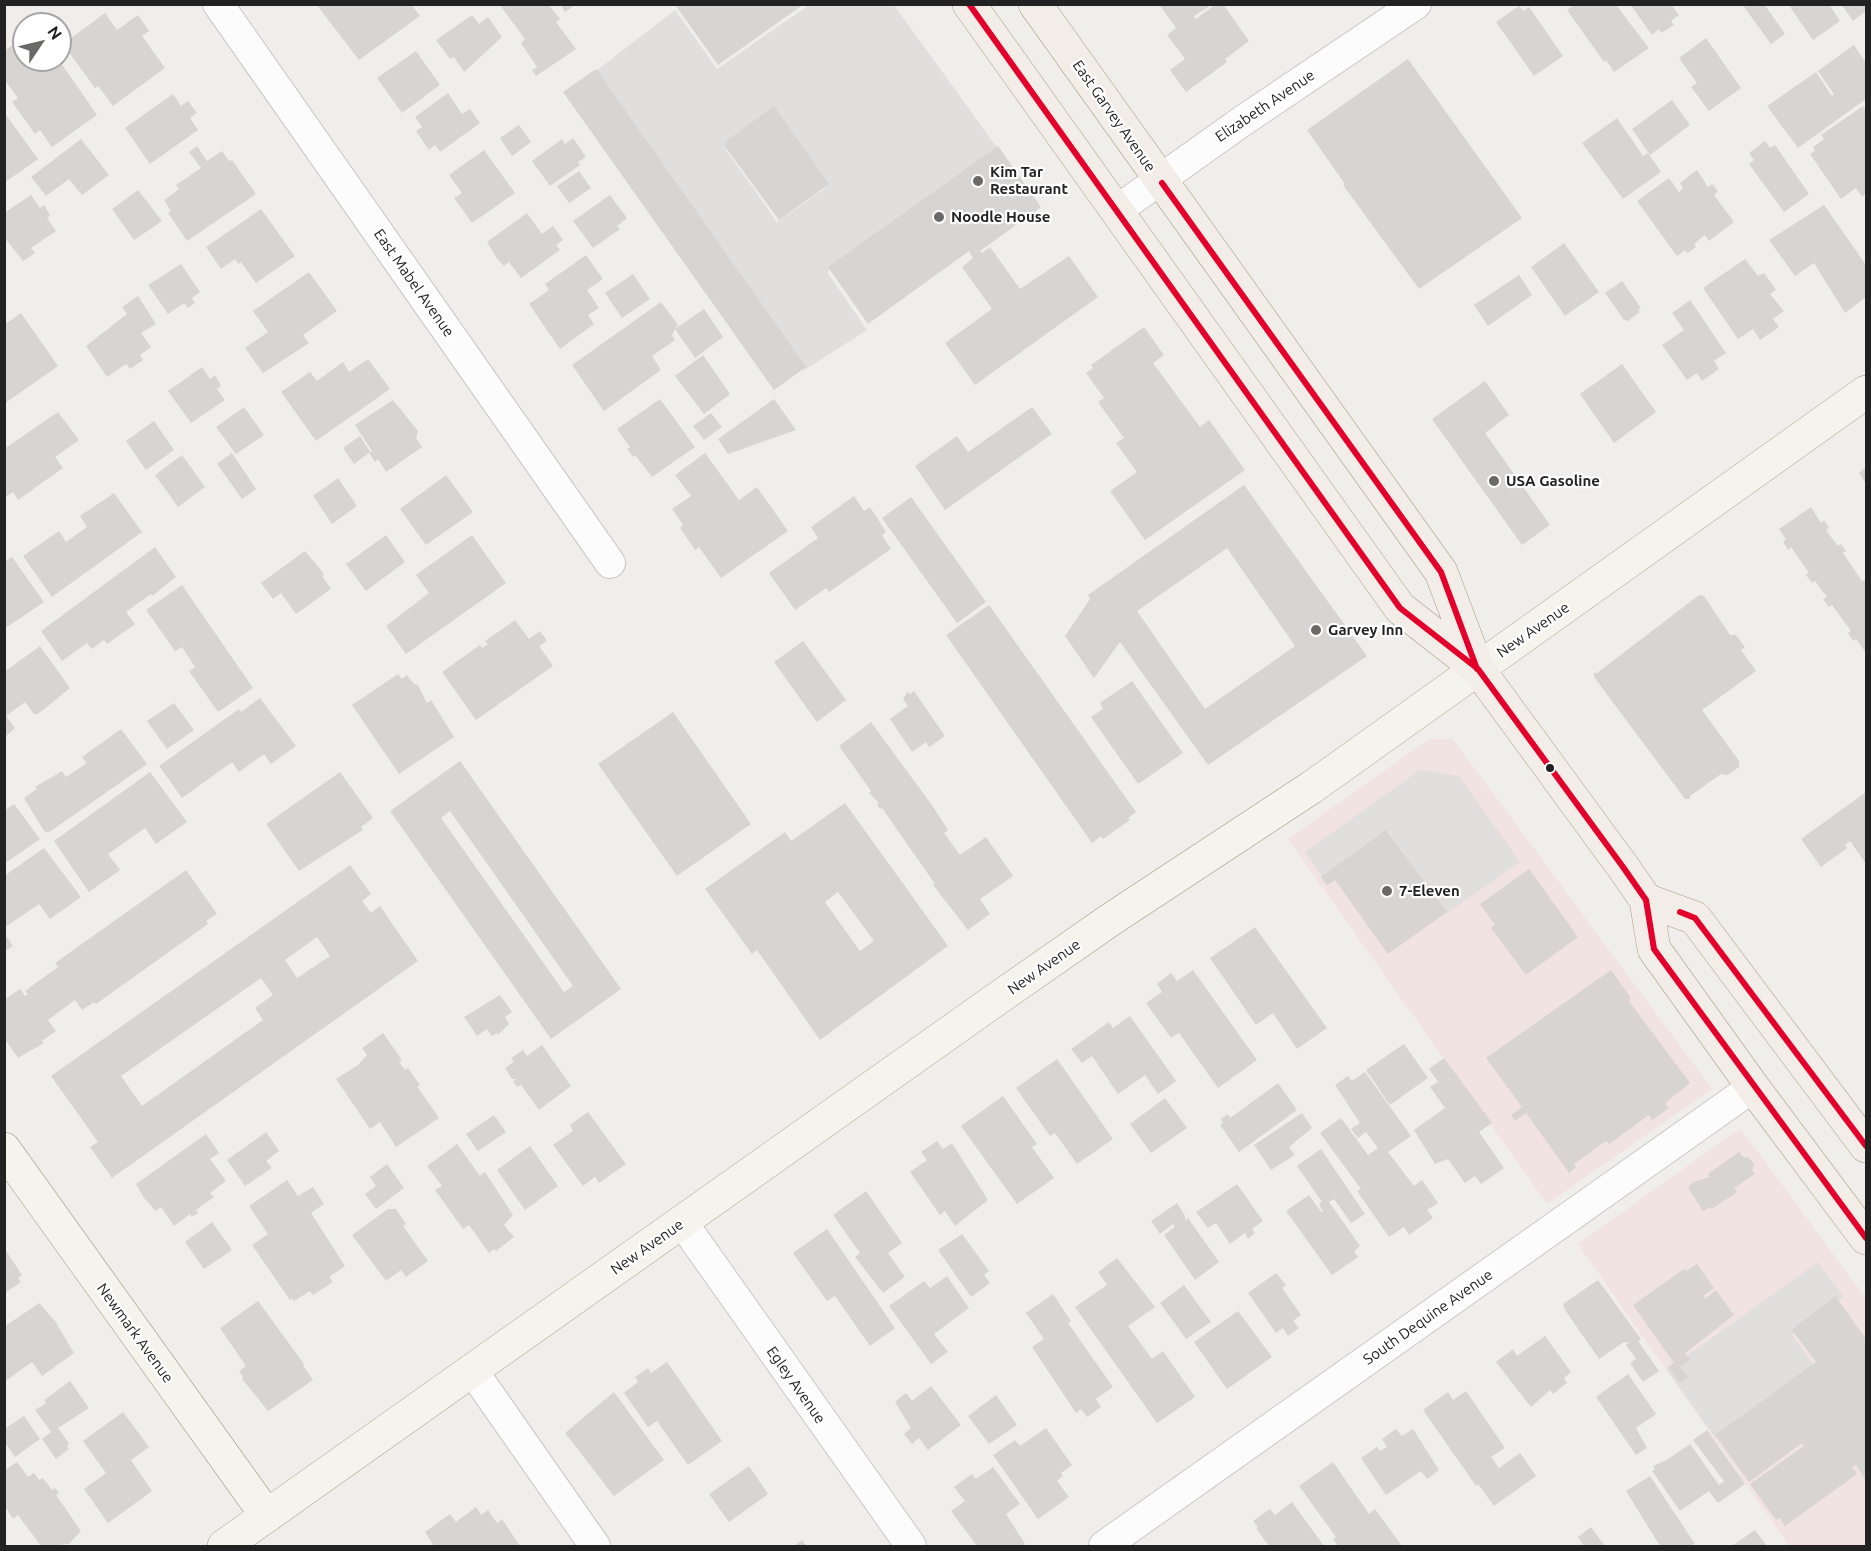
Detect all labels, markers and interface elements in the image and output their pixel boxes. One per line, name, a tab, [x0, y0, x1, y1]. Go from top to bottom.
north arrow	[12, 12, 72, 72]
text: N	[44, 23, 66, 43]
street label: East Garvey Avenue	[1069, 57, 1159, 175]
street label: Elizabeth Avenue	[1212, 66, 1318, 146]
place label: Kim Tar Restaurant	[990, 163, 1068, 198]
marker: Kim Tar Restaurant	[971, 174, 985, 188]
place label: Noodle House	[951, 208, 1050, 226]
marker: Noodle House	[932, 210, 946, 224]
street label: East Mabel Avenue	[370, 226, 458, 340]
place label: USA Gasoline	[1506, 472, 1600, 490]
marker: USA Gasoline	[1487, 474, 1501, 488]
street label: New Avenue	[1493, 598, 1573, 662]
place label: Garvey Inn	[1328, 621, 1403, 639]
marker: Garvey Inn	[1309, 623, 1323, 637]
unlabelled marker	[1544, 762, 1556, 774]
place label: 7-Eleven	[1399, 882, 1460, 900]
marker: 7-Eleven	[1380, 884, 1394, 898]
street label: New Avenue	[1004, 935, 1084, 999]
street label: New Avenue	[607, 1215, 687, 1279]
street label: South Dequine Avenue	[1360, 1266, 1496, 1368]
street label: Newmark Avenue	[93, 1280, 177, 1386]
street label: Egley Avenue	[763, 1343, 829, 1427]

